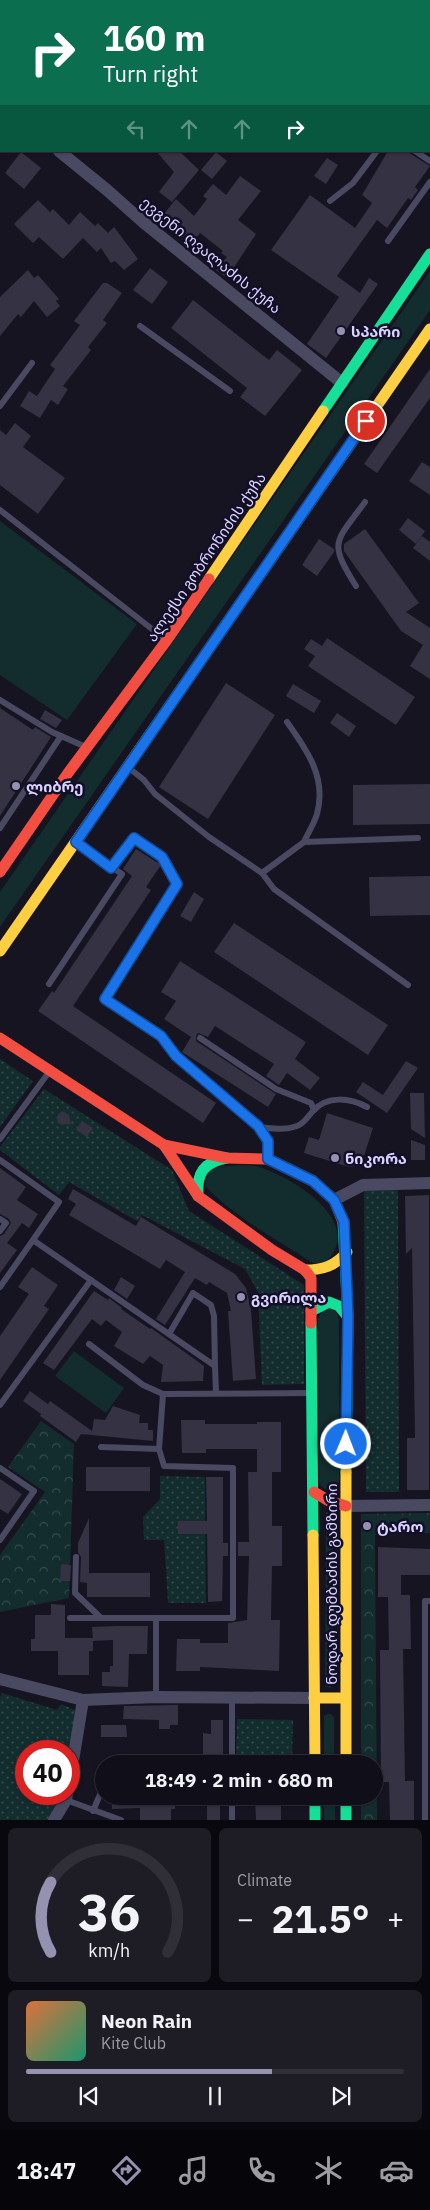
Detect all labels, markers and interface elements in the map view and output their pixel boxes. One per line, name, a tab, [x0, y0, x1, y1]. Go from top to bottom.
text: 160 m	[103, 15, 206, 61]
icon: right	[20, 20, 85, 85]
text: Turn right	[103, 59, 198, 88]
icon: left	[122, 115, 150, 143]
icon: ahead	[175, 115, 203, 143]
icon: ahead	[228, 115, 256, 143]
icon: right	[281, 115, 309, 143]
street label: ევგენი ღვალაძის ქუჩა	[137, 193, 285, 317]
place label: სპარი	[351, 322, 400, 341]
marker: სპარი	[335, 325, 347, 337]
pin	[345, 400, 387, 442]
icon: arrive	[352, 407, 380, 435]
street label: ალექსი გობრონიძის ქუჩა	[142, 469, 270, 645]
place label: ლიბრე	[26, 777, 83, 796]
marker: ლიბრე	[10, 780, 22, 792]
place label: ნიკორა	[345, 1149, 407, 1168]
marker: ნიკორა	[329, 1152, 341, 1164]
place label: გვირილა	[251, 1288, 327, 1307]
marker: გვირილა	[235, 1291, 247, 1303]
position arrow	[319, 1417, 371, 1469]
street label: ნოდარ დუმბაძის გამზირი	[322, 1483, 341, 1685]
place label: ტარო	[377, 1517, 423, 1536]
marker: ტარო	[361, 1520, 373, 1532]
speed limit sign: 40	[15, 1740, 80, 1805]
text: 18:49 · 2 min · 680 m	[145, 1768, 333, 1792]
text: Climate	[237, 1870, 292, 1890]
text: 36	[78, 1878, 141, 1945]
text: 21.5°	[271, 1894, 370, 1943]
text: −	[237, 1900, 254, 1937]
text: +	[387, 1900, 404, 1937]
text: km/h	[89, 1939, 131, 1962]
text: Neon Rain	[101, 2009, 192, 2033]
text: Kite Club	[101, 2033, 166, 2053]
icon: previous	[75, 2082, 103, 2110]
icon: pause	[201, 2082, 229, 2110]
icon: next	[327, 2082, 355, 2110]
icon: directions	[109, 2153, 144, 2188]
icon: music	[176, 2153, 211, 2188]
icon: phone	[244, 2153, 279, 2188]
icon: climate	[311, 2153, 346, 2188]
icon: car	[379, 2153, 414, 2188]
text: 18:47	[16, 2156, 76, 2185]

